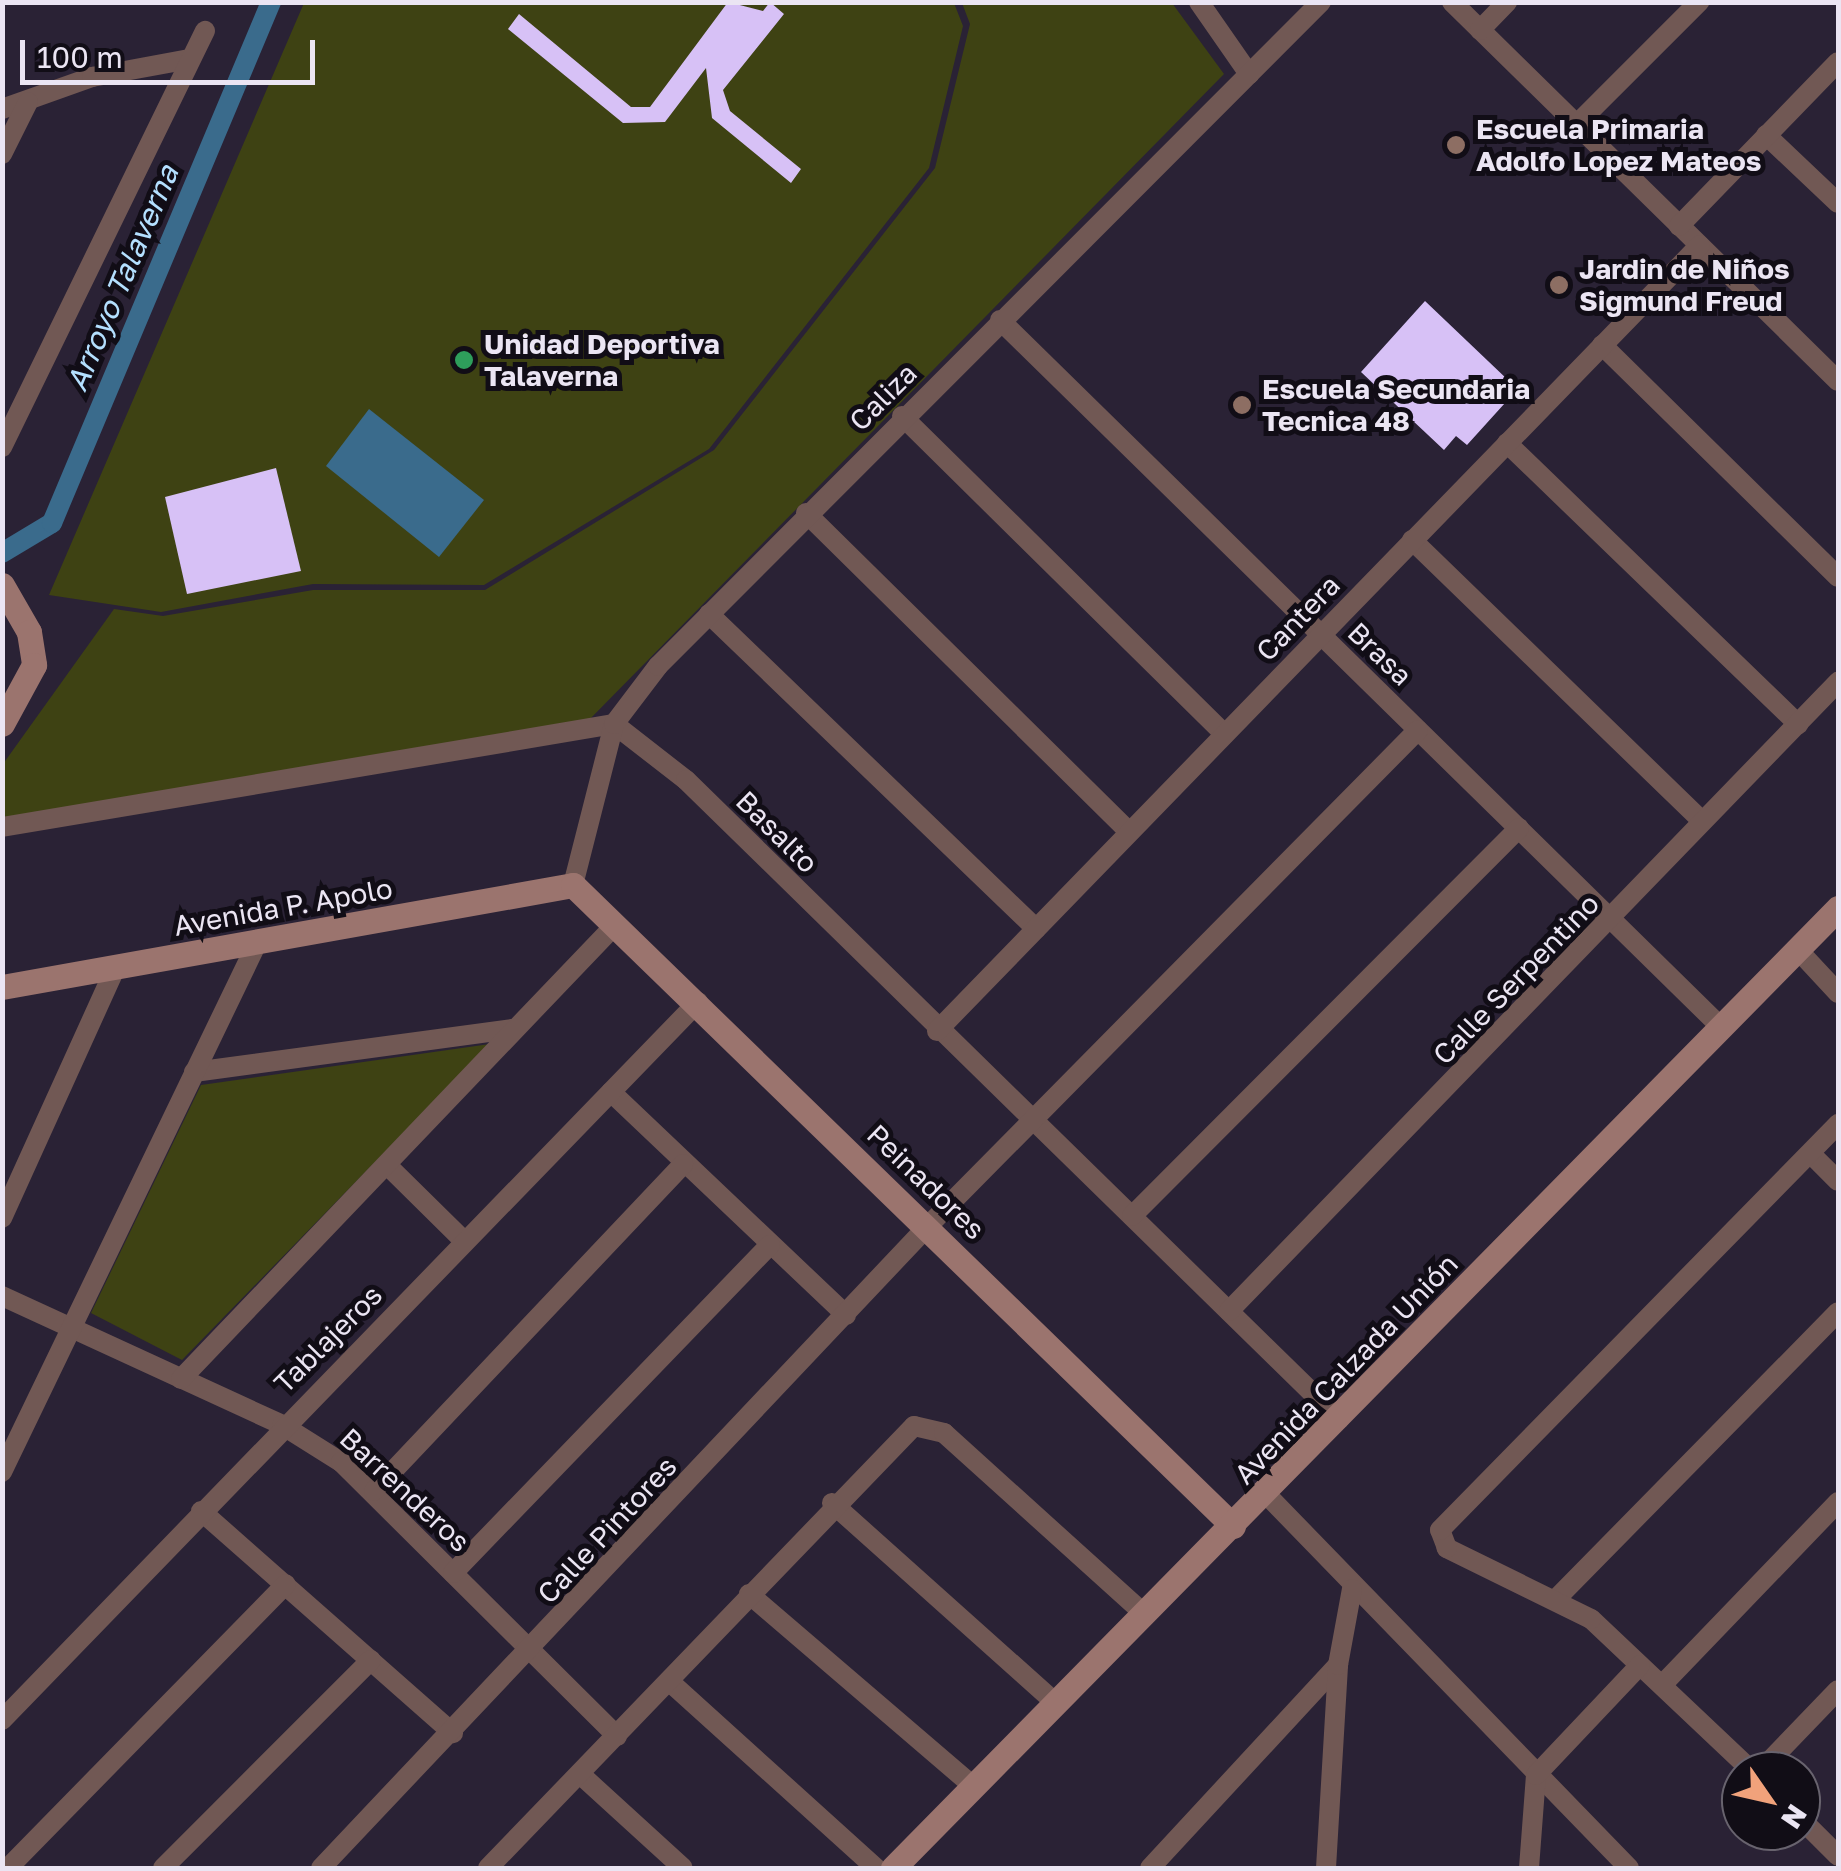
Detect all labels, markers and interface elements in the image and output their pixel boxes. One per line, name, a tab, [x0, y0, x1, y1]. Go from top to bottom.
scale bar	[25, 20, 320, 82]
text: 100 m	[37, 39, 123, 75]
place label: Escuela Primaria Adolfo Lopez Mateos	[1476, 112, 1761, 178]
marker: Escuela Primaria Adolfo Lopez Mateos	[1445, 134, 1467, 156]
water label: Arroyo Talaverna	[58, 160, 186, 396]
place label: Jardin de Niños Sigmund Freud	[1579, 252, 1790, 318]
marker: Jardin de Niños Sigmund Freud	[1548, 274, 1570, 296]
place label: Unidad Deportiva Talaverna	[484, 327, 720, 393]
marker: Unidad Deportiva Talaverna	[453, 349, 475, 371]
street label: Caliza	[842, 356, 924, 438]
place label: Escuela Secundaria Tecnica 48	[1262, 372, 1530, 438]
marker: Escuela Secundaria Tecnica 48	[1231, 394, 1253, 416]
street label: Cantera	[1249, 568, 1347, 668]
street label: Brasa	[1341, 616, 1419, 692]
street label: Basalto	[729, 784, 825, 880]
street label: Avenida P. Apolo	[171, 871, 395, 943]
street label: Calle Serpentino	[1426, 887, 1606, 1071]
street label: Peinadores	[860, 1118, 992, 1246]
street label: Avenida Calzada Unión	[1227, 1247, 1465, 1491]
street label: Tablajeros	[267, 1278, 389, 1400]
street label: Barrenderos	[333, 1421, 477, 1559]
street label: Calle Pintores	[531, 1450, 683, 1610]
north arrow	[1721, 1751, 1821, 1851]
text: N	[1775, 1799, 1814, 1835]

